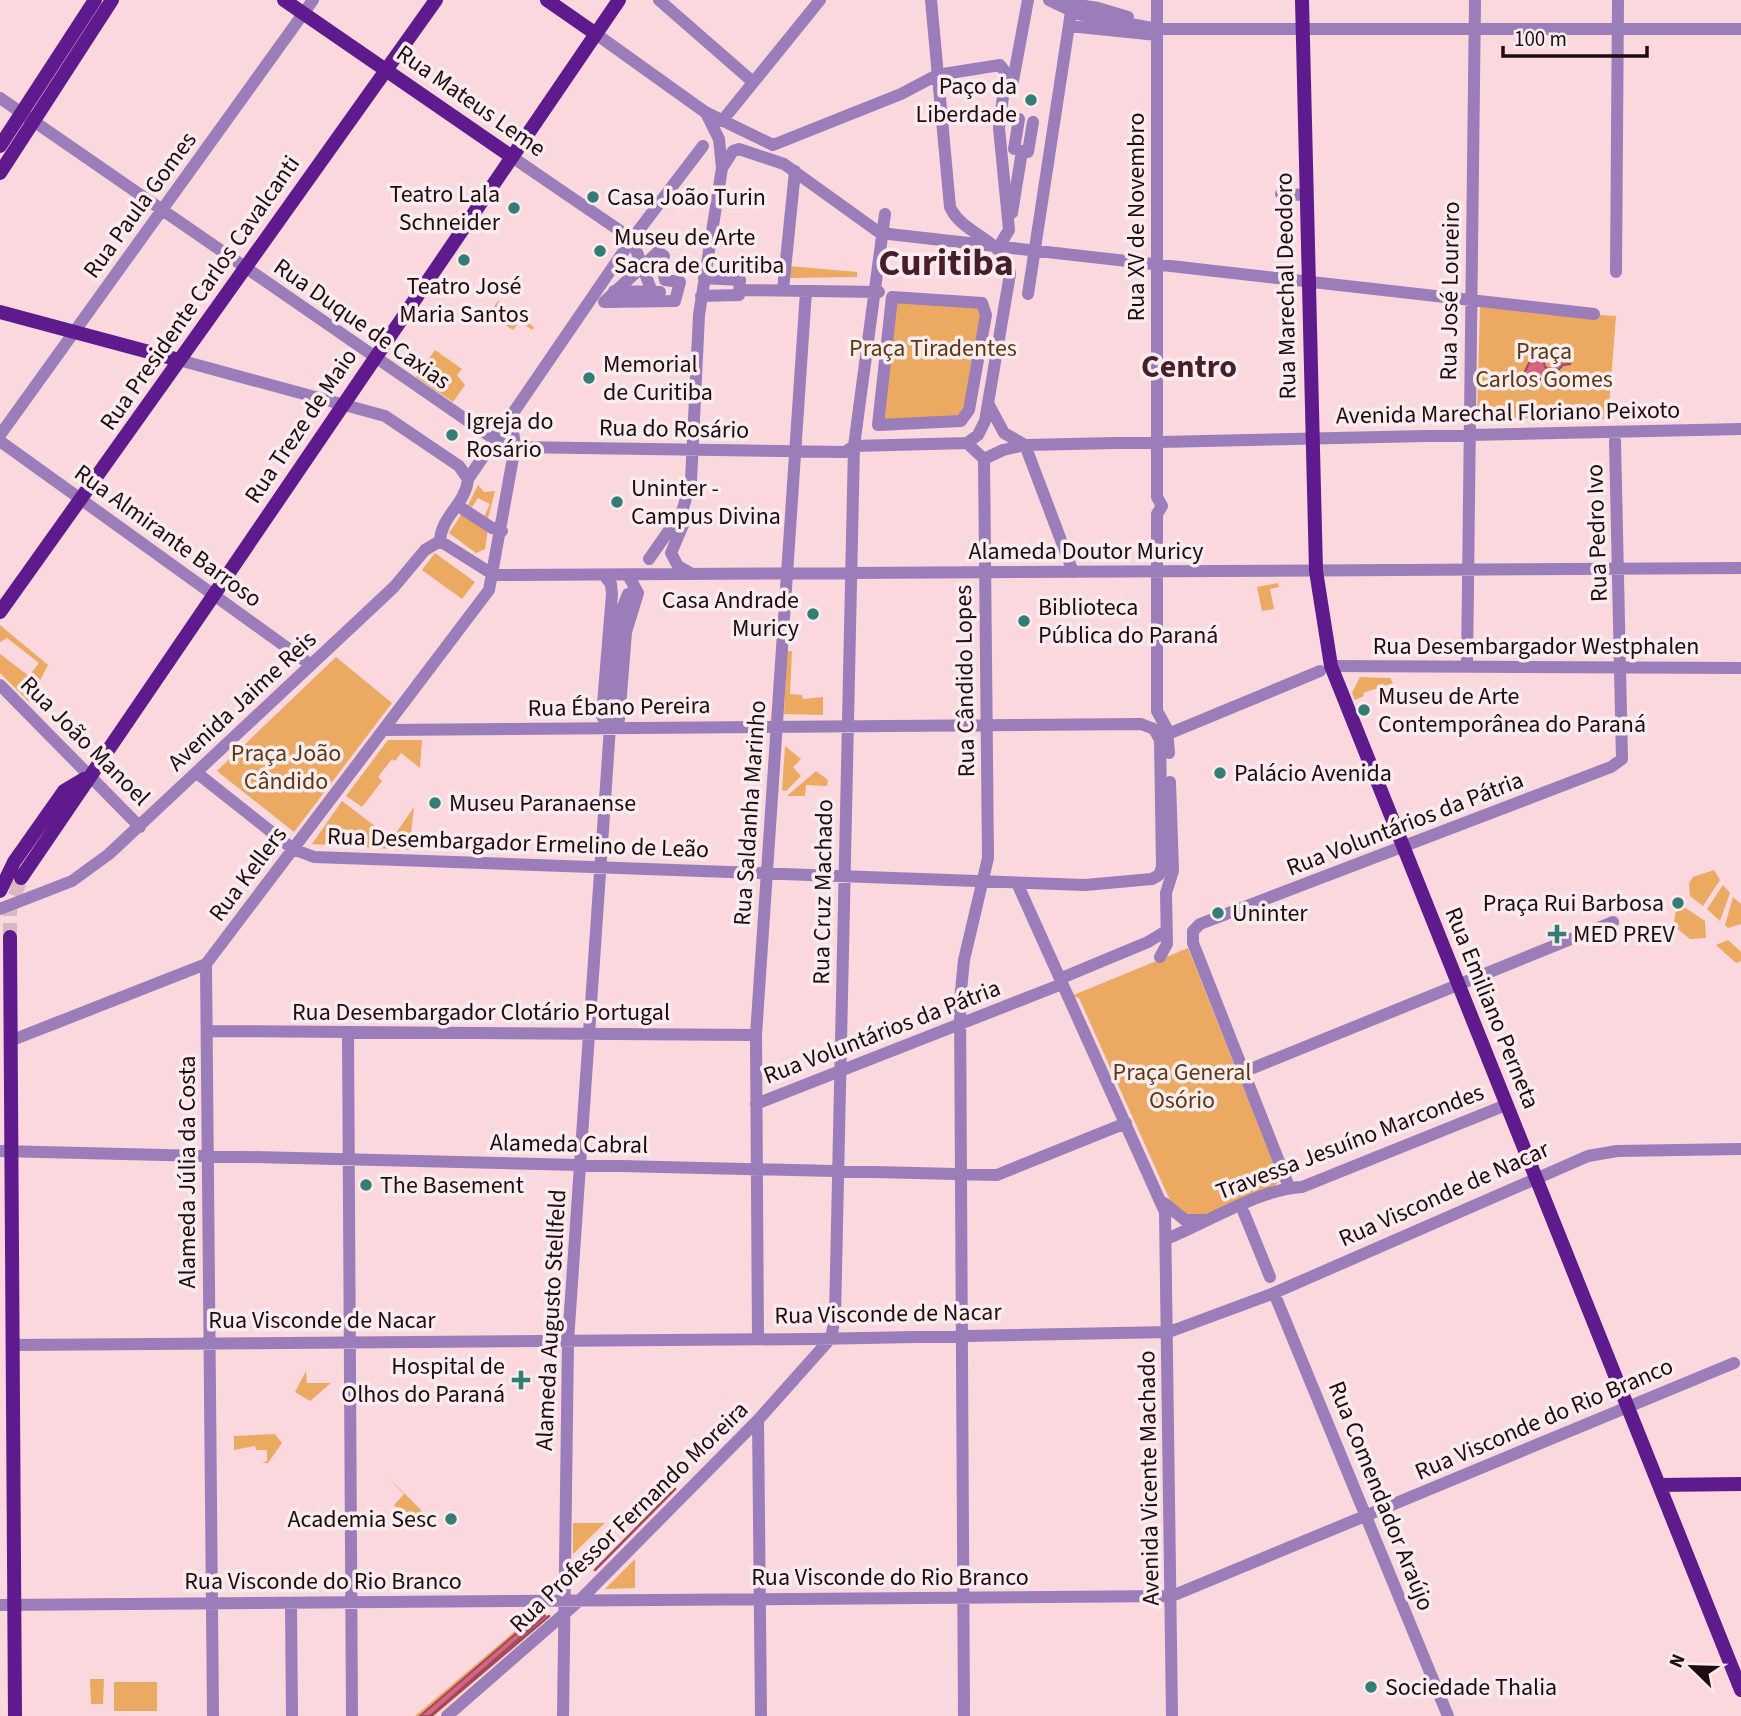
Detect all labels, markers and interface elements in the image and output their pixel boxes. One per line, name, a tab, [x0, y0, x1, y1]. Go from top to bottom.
scale bar	[1503, 14, 1646, 58]
text: 100 m	[1514, 24, 1567, 54]
street label: Rua Mateus Leme	[389, 36, 553, 166]
place label: Paço da Liberdade	[916, 69, 1017, 132]
marker: Paço da Liberdade	[1023, 92, 1039, 108]
street label: Rua XV de Novembro	[1119, 113, 1154, 321]
street label: Rua Paula Gomes	[75, 124, 205, 286]
street label: Rua Presidente Carlos Cavalcanti	[91, 148, 309, 438]
street label: Rua Marechal Deodoro	[1267, 172, 1305, 400]
place label: Teatro Lala Schneider	[389, 177, 501, 240]
place label: Casa João Turin	[607, 180, 766, 215]
marker: Casa João Turin	[585, 189, 601, 205]
marker: Teatro Lala Schneider	[506, 200, 522, 216]
street label: Rua José Loureiro	[1431, 201, 1469, 381]
place label: Museu de Arte Sacra de Curitiba	[614, 220, 784, 283]
district label: Curitiba	[878, 236, 1014, 290]
marker: Museu de Arte Sacra de Curitiba	[592, 243, 608, 259]
street label: Rua Duque de Caxias	[266, 250, 458, 398]
marker: Teatro José Maria Santos	[456, 252, 472, 268]
place label: Teatro José Maria Santos	[399, 269, 529, 332]
park label: Praça Tiradentes	[849, 331, 1017, 366]
park label: Praça Carlos Gomes	[1475, 334, 1613, 397]
street label: Rua Treze de Maio	[236, 341, 366, 511]
district label: Centro	[1141, 344, 1237, 390]
place label: Memorial de Curitiba	[603, 347, 713, 410]
marker: Memorial de Curitiba	[581, 370, 597, 386]
street label: Avenida Marechal Floriano Peixoto	[1336, 392, 1680, 434]
place label: Igreja do Rosário	[466, 404, 554, 467]
street label: Rua do Rosário	[598, 410, 750, 448]
marker: Igreja do Rosário	[444, 427, 460, 443]
street label: Rua Almirante Barroso	[67, 456, 269, 616]
street label: Rua Pedro Ivo	[1577, 463, 1617, 603]
place label: Uninter - Campus Divina	[631, 471, 781, 534]
marker: Uninter - Campus Divina	[609, 494, 625, 510]
street label: Alameda Doutor Muricy	[968, 534, 1204, 569]
place label: Casa Andrade Muricy	[662, 583, 799, 646]
street label: Rua Cândido Lopes	[946, 584, 984, 778]
place label: Biblioteca Pública do Paraná	[1038, 590, 1218, 653]
marker: Casa Andrade Muricy	[805, 606, 821, 622]
marker: Biblioteca Pública do Paraná	[1016, 613, 1032, 629]
street label: Avenida Jaime Reis	[160, 623, 324, 779]
street label: Rua Desembargador Westphalen	[1373, 629, 1699, 664]
street label: Rua João Manoel	[12, 668, 158, 814]
place label: Museu de Arte Contemporânea do Paraná	[1378, 679, 1646, 742]
street label: Rua Ébano Pereira	[527, 688, 711, 726]
street label: Rua Saldanha Marinho	[725, 699, 775, 927]
marker: Museu de Arte Contemporânea do Paraná	[1356, 702, 1372, 718]
park label: Praça João Cândido	[231, 736, 341, 799]
place label: Palácio Avenida	[1234, 756, 1392, 791]
street label: Rua Voluntários da Pátria	[1281, 763, 1529, 885]
marker: Palácio Avenida	[1212, 765, 1228, 781]
place label: Museu Paranaense	[449, 786, 636, 821]
marker: Museu Paranaense	[427, 795, 443, 811]
street label: Rua Cruz Machado	[804, 799, 842, 985]
street label: Rua Kellers	[200, 819, 296, 929]
street label: Rua Desembargador Ermelino de Leão	[326, 819, 710, 867]
place label: Praça Rui Barbosa	[1483, 886, 1664, 921]
marker: Praça Rui Barbosa	[1670, 895, 1686, 911]
place label: Uninter	[1232, 896, 1308, 931]
street label: Rua Emiliano Perneta	[1436, 902, 1548, 1114]
marker: Uninter	[1210, 905, 1226, 921]
place label: MED PREV	[1573, 917, 1676, 952]
marker: MED PREV	[1547, 924, 1567, 944]
street label: Rua Voluntários da Pátria	[758, 971, 1006, 1093]
street label: Rua Desembargador Clotário Portugal	[292, 995, 670, 1030]
park label: Praça General Osório	[1113, 1055, 1251, 1118]
street label: Alameda Júlia da Costa	[170, 1056, 205, 1288]
street label: Travessa Jesuíno Marcondes	[1211, 1075, 1489, 1209]
street label: Alameda Cabral	[490, 1125, 648, 1163]
street label: Rua Visconde de Nacar	[1333, 1132, 1556, 1256]
place label: The Basement	[380, 1168, 524, 1203]
marker: The Basement	[358, 1177, 374, 1193]
street label: Alameda Augusto Stellfeld	[527, 1188, 575, 1452]
street label: Rua Visconde de Nacar	[774, 1295, 1003, 1333]
street label: Rua Visconde de Nacar	[208, 1303, 436, 1338]
place label: Hospital de Olhos do Paraná	[341, 1349, 505, 1412]
street label: Rua Visconde do Rio Branco	[1409, 1349, 1679, 1489]
street label: Avenida Vicente Machado	[1129, 1350, 1169, 1606]
marker: Hospital de Olhos do Paraná	[511, 1370, 531, 1390]
street label: Rua Comendador Araújo	[1319, 1376, 1443, 1616]
street label: Rua Professor Fernando Moreira	[502, 1393, 756, 1641]
place label: Academia Sesc	[288, 1502, 437, 1537]
marker: Academia Sesc	[443, 1511, 459, 1527]
street label: Rua Visconde do Rio Branco	[751, 1560, 1029, 1595]
street label: Rua Visconde do Rio Branco	[184, 1564, 462, 1599]
north arrow	[1657, 1632, 1727, 1702]
text: N	[1663, 1650, 1693, 1672]
place label: Sociedade Thalia	[1385, 1670, 1557, 1705]
marker: Sociedade Thalia	[1363, 1679, 1379, 1695]

